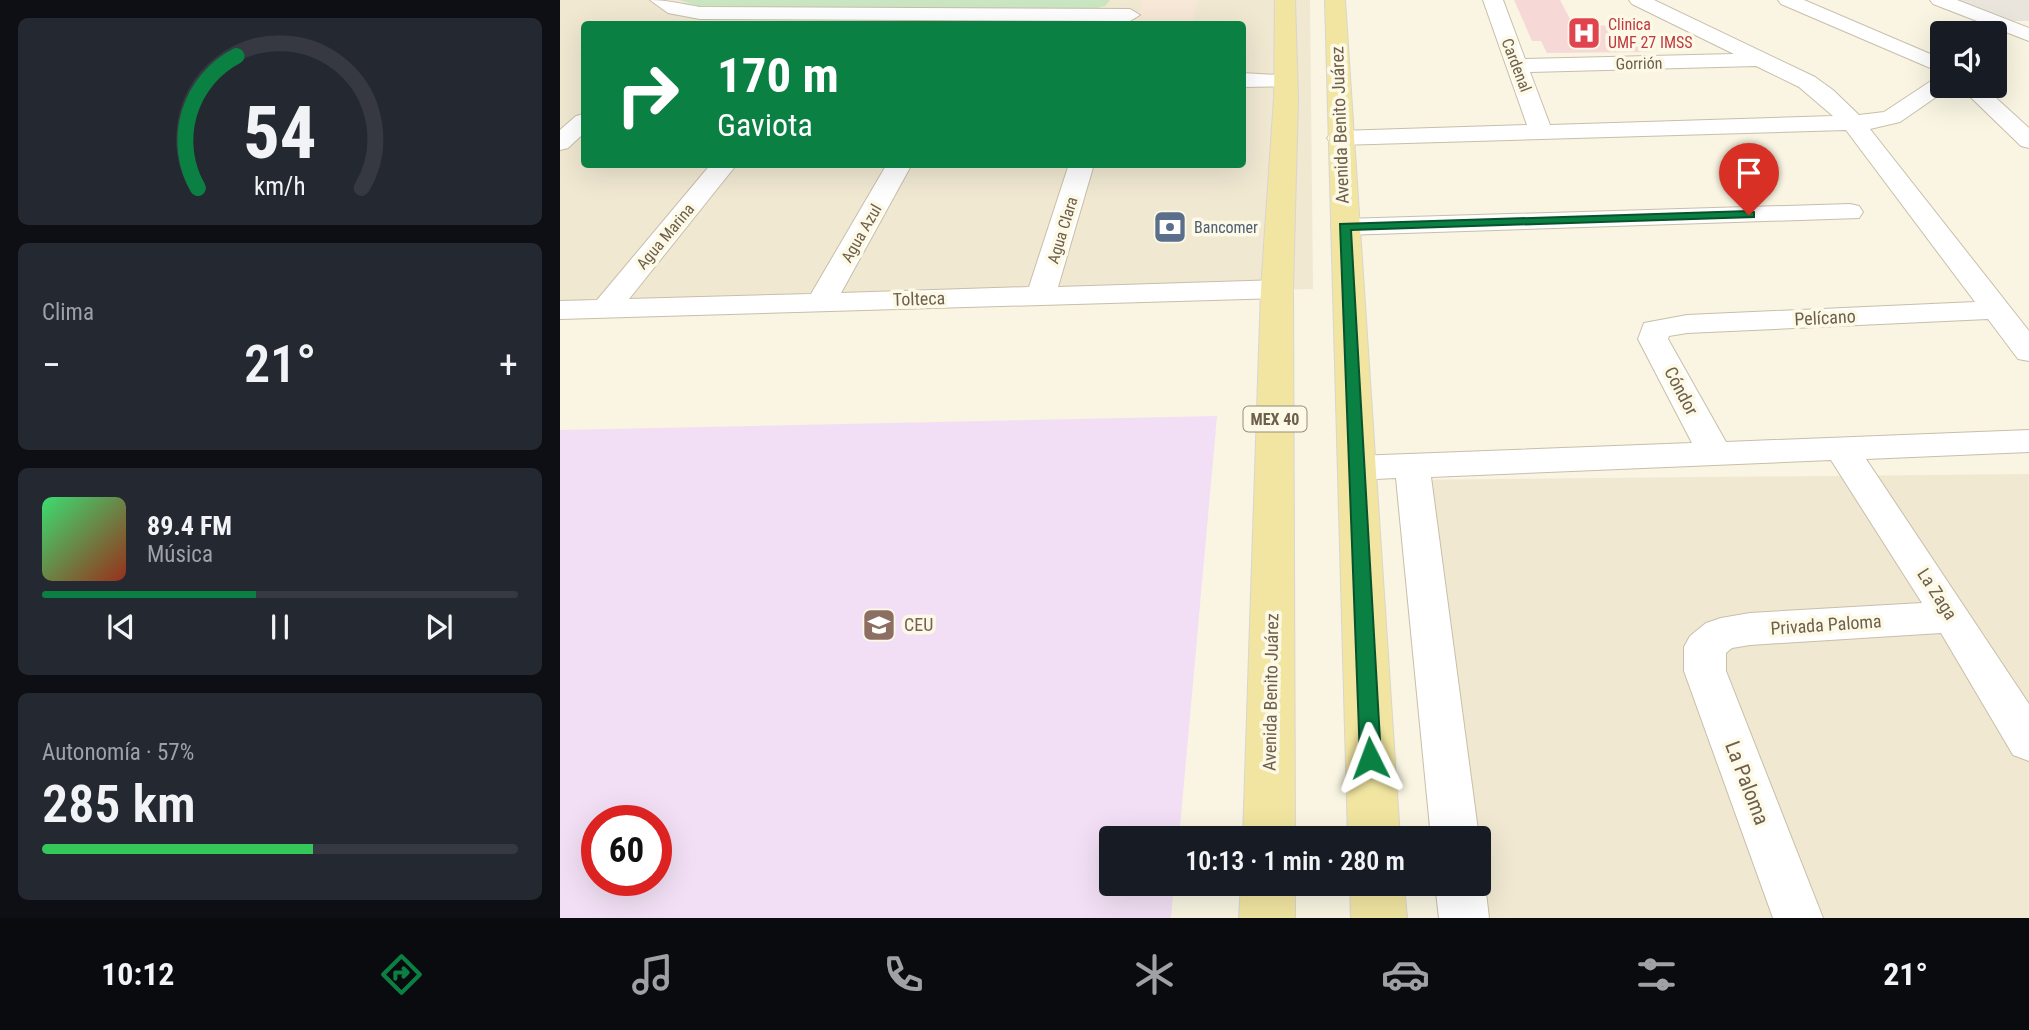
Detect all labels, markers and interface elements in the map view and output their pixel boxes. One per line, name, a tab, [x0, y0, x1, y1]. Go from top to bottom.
hospital icon: Clinica UMF 27 IMSS	[1565, 14, 1603, 52]
place label: Clinica UMF 27 IMSS	[1608, 15, 1693, 52]
map controls	[1930, 21, 2007, 98]
button: sound	[1930, 21, 2007, 98]
street label: Cardenal	[1498, 36, 1535, 95]
street label: Avenida Benito Juárez	[1326, 46, 1353, 204]
text: 170 m	[717, 47, 839, 104]
icon: right	[602, 49, 693, 140]
street label: Gorrión	[1616, 54, 1663, 73]
text: 54	[243, 90, 317, 176]
text: Gaviota	[717, 106, 813, 144]
pin	[1719, 143, 1779, 215]
icon: arrive	[1730, 154, 1768, 192]
text: km/h	[254, 171, 306, 200]
street label: Agua Clara	[1043, 194, 1082, 266]
street label: Agua Marina	[632, 200, 698, 273]
street label: Agua Azul	[837, 201, 886, 266]
bank icon: Bancomer	[1151, 208, 1189, 246]
place label: Bancomer	[1194, 218, 1258, 237]
street label: Tolteca	[892, 287, 946, 310]
text: Clima	[42, 299, 94, 326]
street label: Pelícano	[1794, 305, 1856, 330]
text: 21°	[244, 334, 316, 395]
text: −	[42, 343, 61, 387]
text: +	[499, 343, 518, 387]
street label: Cóndor	[1660, 363, 1703, 419]
road number: MEX 40	[1244, 406, 1306, 432]
text: 89.4 FM	[147, 511, 232, 541]
text: Música	[147, 541, 213, 568]
street label: La Zaga	[1913, 564, 1962, 623]
school or university icon: CEU	[860, 606, 898, 644]
icon: previous	[102, 608, 140, 646]
icon: pause	[261, 608, 299, 646]
icon: next	[420, 608, 458, 646]
street label: Privada Paloma	[1770, 610, 1882, 639]
street label: Avenida Benito Juárez	[1259, 613, 1282, 771]
place label: CEU	[904, 614, 933, 635]
position arrow	[1333, 721, 1407, 795]
street label: La Paloma	[1720, 738, 1774, 828]
text: Autonomía · 57%	[42, 739, 194, 766]
text: 285 km	[42, 774, 196, 835]
speed limit sign: 60	[581, 805, 672, 896]
text: 10:13 · 1 min · 280 m	[1185, 846, 1405, 876]
icon: directions	[377, 950, 426, 999]
icon: music	[628, 950, 677, 999]
icon: phone	[879, 950, 928, 999]
icon: climate	[1130, 950, 1179, 999]
icon: car	[1381, 950, 1430, 999]
icon: filters	[1632, 950, 1681, 999]
text: 10:12	[101, 955, 174, 993]
text: 21°	[1883, 955, 1928, 993]

